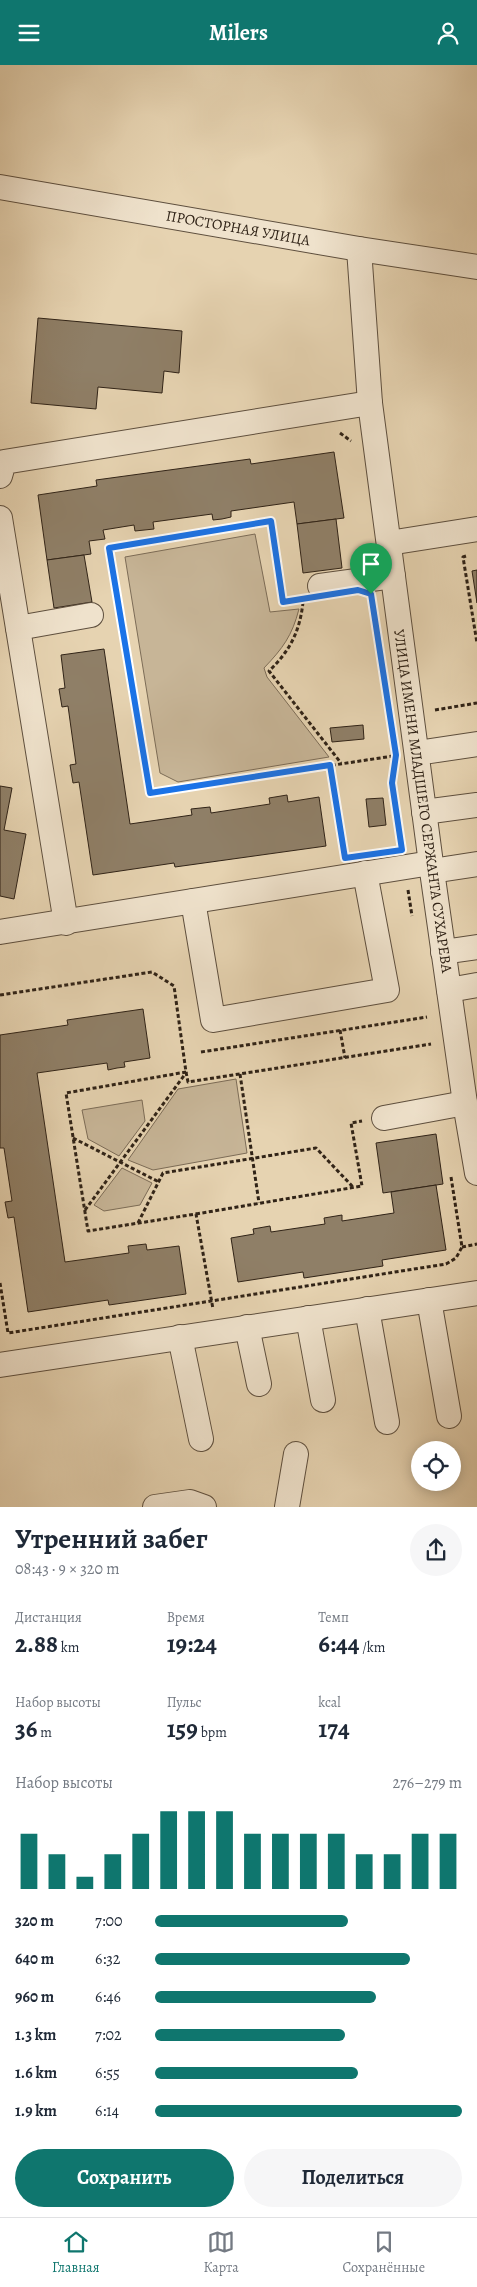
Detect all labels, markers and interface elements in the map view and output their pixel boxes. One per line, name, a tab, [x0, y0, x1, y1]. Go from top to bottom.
text: Milers	[209, 18, 268, 48]
icon: menu	[15, 19, 43, 47]
icon: person	[434, 19, 462, 47]
street label: ПРОСТОРНАЯ УЛИЦА	[164, 205, 312, 251]
pin	[350, 543, 392, 594]
icon: arrive	[357, 550, 385, 578]
street label: УЛИЦА ИМЕНИ МЛАДШЕГО СЕРЖАНТА СУХАРЕВА	[389, 628, 457, 974]
map controls	[411, 1441, 461, 1491]
button: locate	[411, 1441, 461, 1491]
text: Утренний забег	[15, 1520, 208, 1558]
button: share	[410, 1524, 462, 1576]
text: 08:43 · 9 × 320 m	[15, 1558, 119, 1580]
text: Дистанция	[15, 1608, 82, 1627]
text: Время	[167, 1608, 205, 1627]
text: Темп	[318, 1608, 349, 1627]
text: 2.88	[15, 1627, 58, 1661]
text: 19:24	[167, 1627, 217, 1661]
text: 6:44	[318, 1627, 359, 1661]
text: km	[58, 1638, 79, 1657]
text: /km	[359, 1638, 385, 1657]
text: Набор высоты	[15, 1693, 101, 1712]
text: Пульс	[167, 1693, 202, 1712]
text: kcal	[318, 1693, 341, 1712]
text: 36	[15, 1712, 37, 1746]
text: 159	[167, 1712, 198, 1746]
text: 174	[318, 1712, 350, 1746]
text: m	[37, 1723, 52, 1742]
text: bpm	[198, 1723, 227, 1742]
text: Набор высоты	[15, 1772, 113, 1794]
text: 276–279 m	[392, 1772, 462, 1794]
text: 320 m	[15, 1910, 54, 1932]
text: 7:00	[95, 1910, 123, 1932]
text: 640 m	[15, 1948, 54, 1970]
text: 6:32	[95, 1948, 120, 1970]
text: 960 m	[15, 1986, 54, 2008]
text: 6:46	[95, 1986, 121, 2008]
text: 1.3 km	[15, 2024, 56, 2046]
text: 7:02	[95, 2024, 122, 2046]
text: 1.6 km	[15, 2062, 57, 2084]
text: 6:55	[95, 2062, 120, 2084]
text: 1.9 km	[15, 2100, 57, 2122]
text: 6:14	[95, 2100, 119, 2122]
button: Сохранить	[15, 2149, 234, 2207]
button: Поделиться	[244, 2149, 462, 2207]
tab: Главная	[52, 2228, 100, 2277]
tab: Карта	[203, 2228, 239, 2277]
tab: Сохранённые	[343, 2228, 425, 2277]

